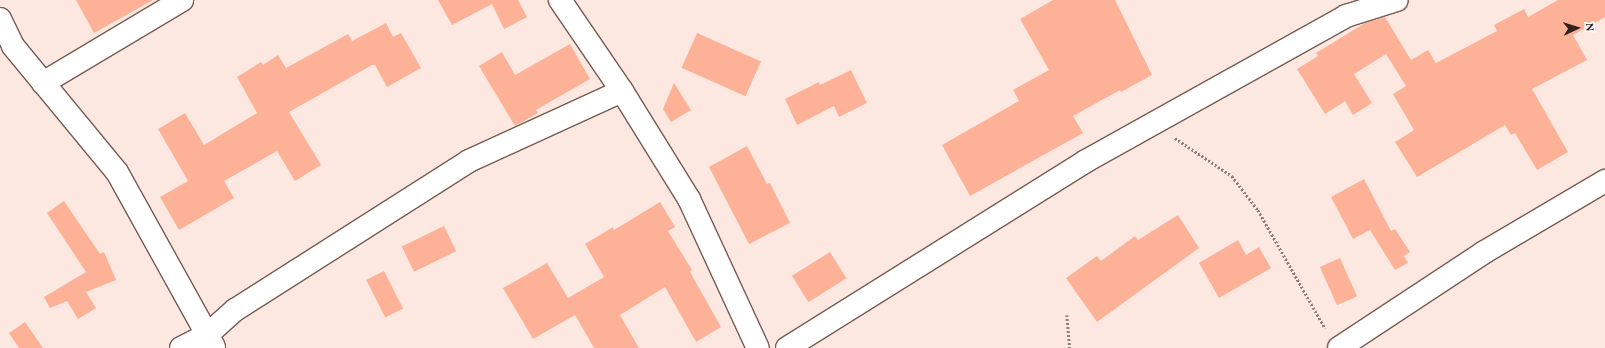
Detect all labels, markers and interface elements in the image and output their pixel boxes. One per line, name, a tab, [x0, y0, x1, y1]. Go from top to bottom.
north arrow	[1557, 8, 1597, 48]
text: N	[1581, 22, 1598, 32]

